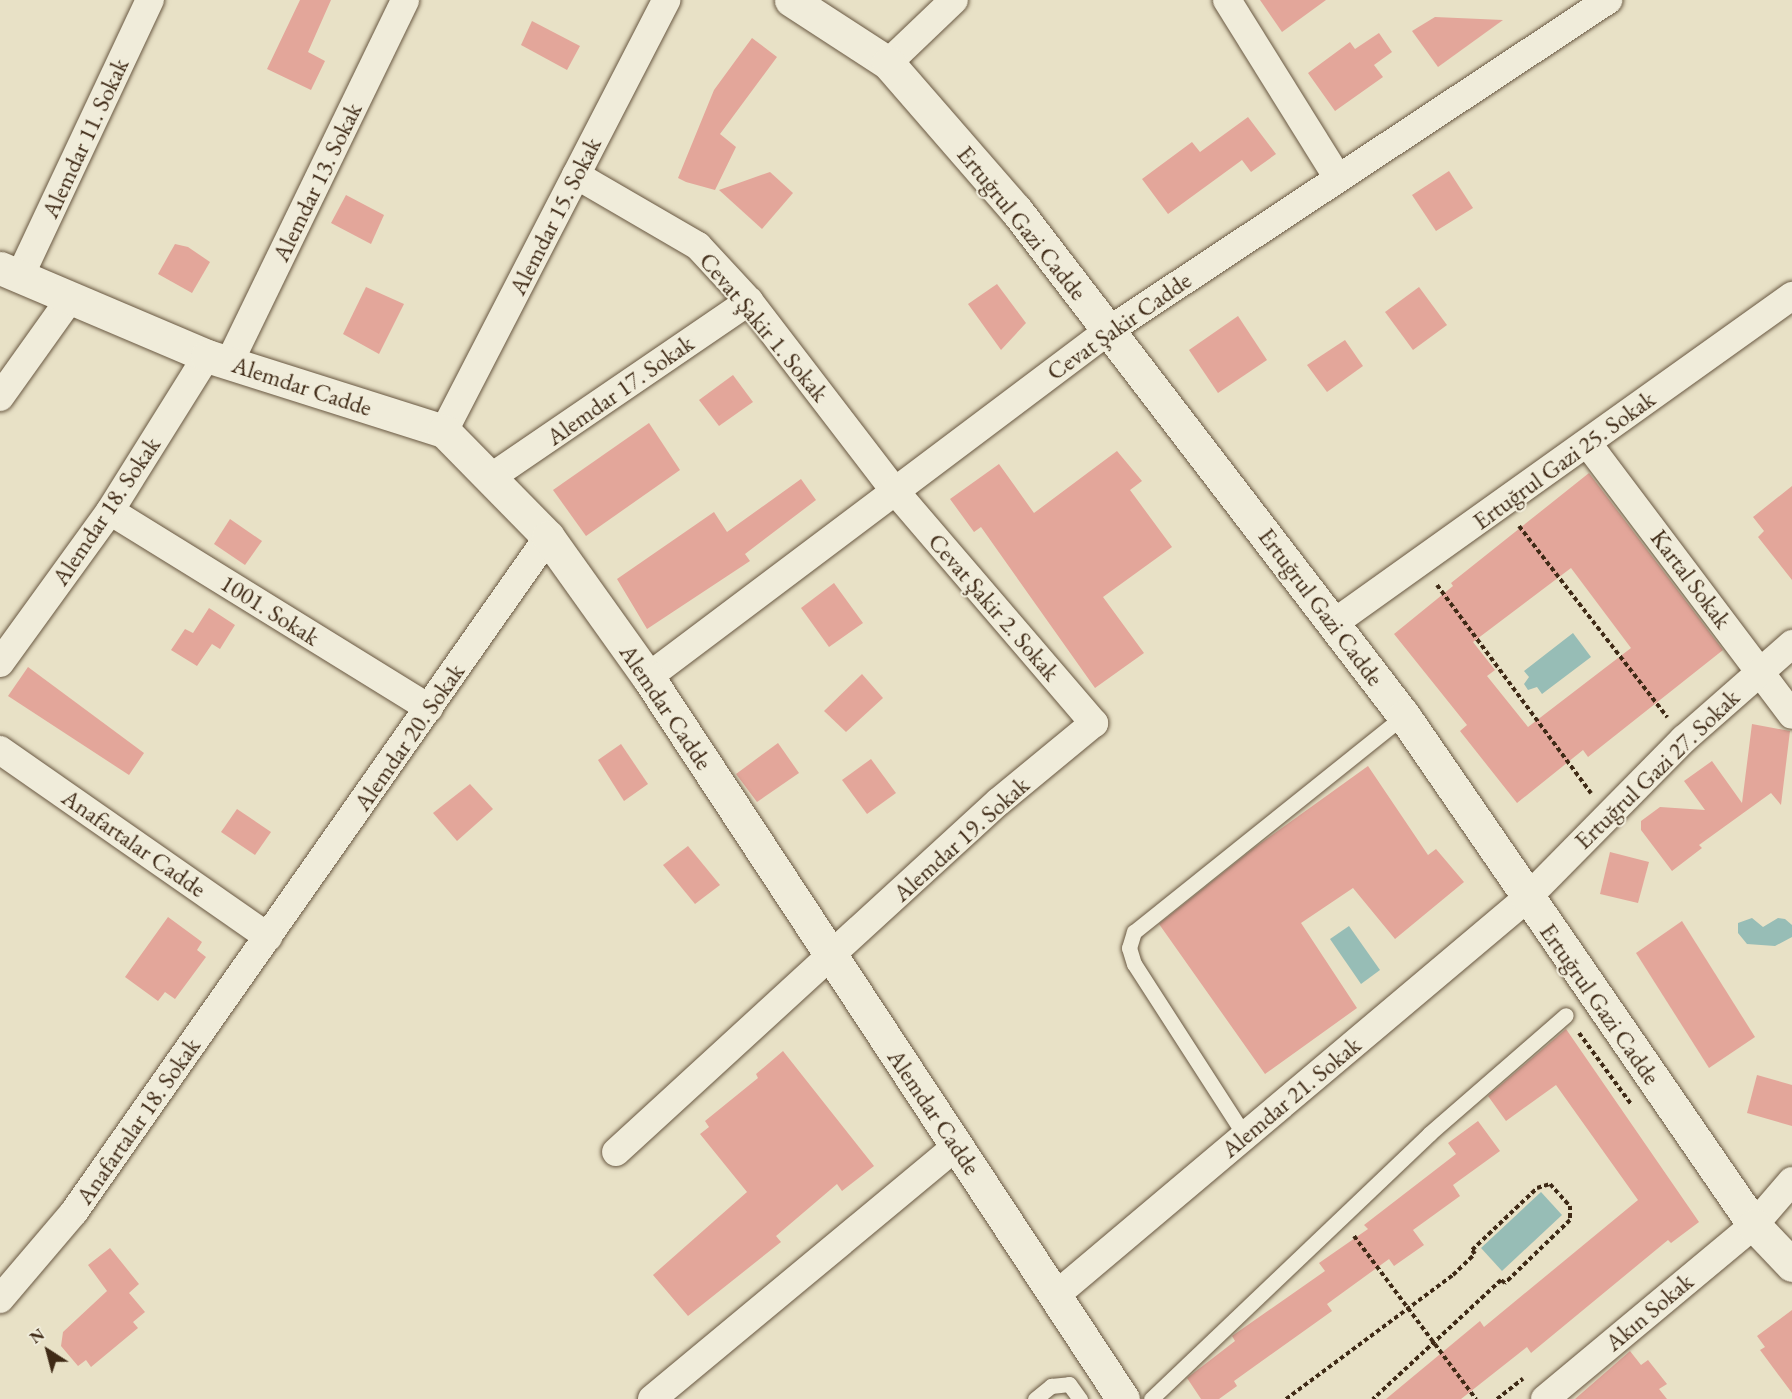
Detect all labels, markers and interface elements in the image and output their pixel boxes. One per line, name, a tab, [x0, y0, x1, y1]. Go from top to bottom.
street label: Alemdar 11. Sokak	[35, 53, 135, 223]
street label: Alemdar 13. Sokak	[266, 98, 368, 266]
street label: Alemdar 15. Sokak	[503, 132, 607, 300]
street label: Ertuğrul Gazi Cadde	[951, 140, 1093, 306]
street label: Cevat Şakir 1. Sokak	[693, 247, 835, 407]
street label: Cevat Şakir Cadde	[1041, 266, 1197, 386]
street label: Alemdar 17. Sokak	[541, 329, 699, 451]
street label: Alemdar Cadde	[229, 350, 375, 422]
street label: Ertuğrul Gazi 25. Sokak	[1467, 384, 1661, 536]
street label: Alemdar 18. Sokak	[46, 431, 166, 591]
street label: Ertuğrul Gazi Cadde	[1252, 522, 1390, 692]
street label: Kartal Sokak	[1644, 524, 1738, 634]
street label: Cevat Şakir 2. Sokak	[922, 527, 1066, 687]
street label: 1001. Sokak	[215, 568, 325, 652]
street label: Alemdar Cadde	[613, 639, 719, 775]
street label: Alemdar 20. Sokak	[348, 658, 470, 816]
street label: Ertuğrul Gazi 27. Sokak	[1569, 683, 1745, 855]
street label: Alemdar 19. Sokak	[887, 770, 1035, 908]
street label: Anafartalar Cadde	[57, 783, 211, 903]
street label: Ertuğrul Gazi Cadde	[1534, 918, 1666, 1090]
street label: Alemdar 21. Sokak	[1215, 1030, 1367, 1164]
street label: Anafartalar 18. Sokak	[70, 1032, 206, 1210]
street label: Alemdar Cadde	[881, 1044, 987, 1180]
street label: Akın Sokak	[1599, 1267, 1699, 1357]
north arrow	[18, 1321, 78, 1381]
text: N	[26, 1324, 49, 1348]

